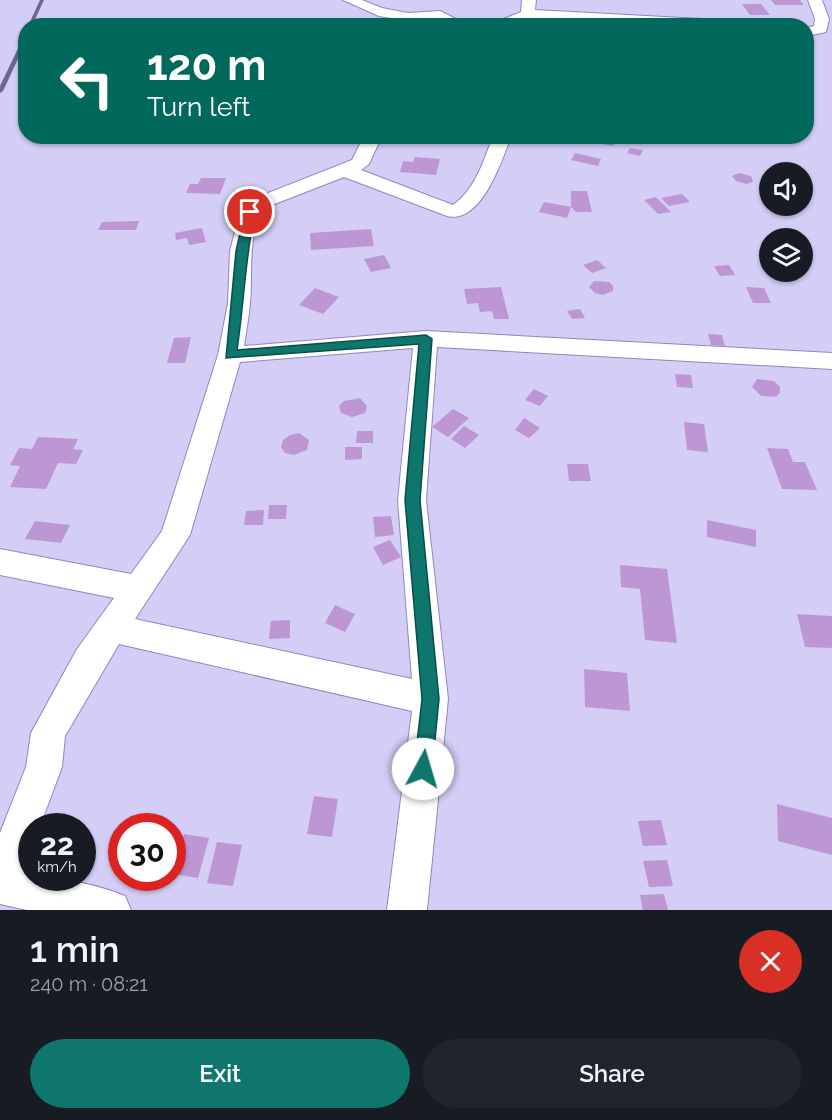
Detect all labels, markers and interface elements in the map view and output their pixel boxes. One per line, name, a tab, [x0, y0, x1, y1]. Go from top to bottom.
text: 120 m	[147, 41, 266, 90]
icon: left	[48, 42, 126, 120]
text: Turn left	[147, 91, 250, 122]
map controls	[759, 162, 813, 282]
button: sound	[759, 162, 813, 216]
pin	[224, 186, 275, 237]
icon: arrive	[233, 195, 266, 228]
button: layers	[759, 228, 813, 282]
position arrow	[391, 737, 455, 801]
speed limit sign: 30	[108, 813, 186, 891]
text: 22	[40, 827, 74, 862]
text: km/h	[37, 858, 77, 876]
text: 1 min	[30, 928, 119, 970]
button: close	[739, 930, 802, 993]
text: 240 m · 08:21	[30, 972, 148, 996]
button: Exit	[30, 1039, 410, 1108]
button: Share	[422, 1039, 802, 1108]

